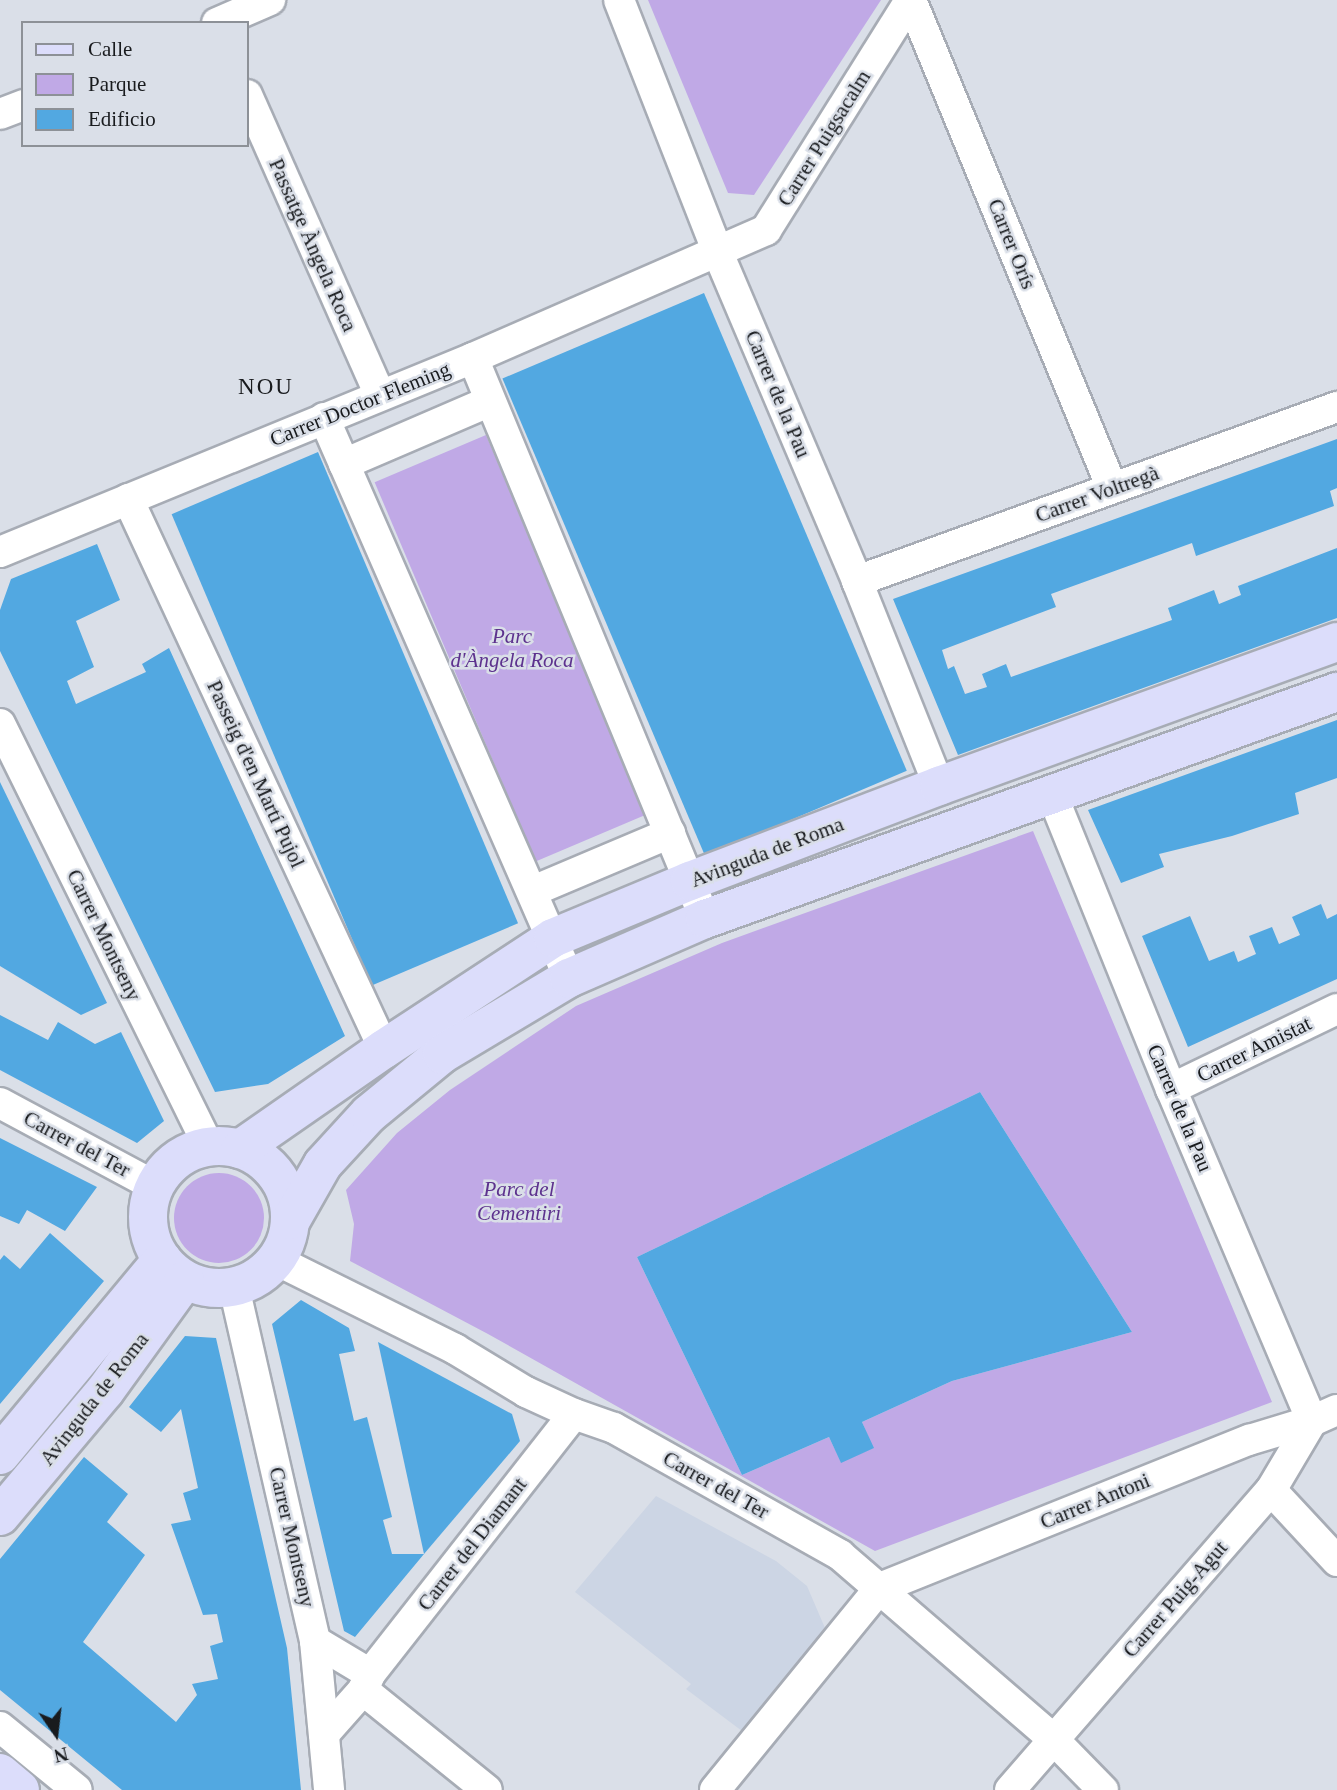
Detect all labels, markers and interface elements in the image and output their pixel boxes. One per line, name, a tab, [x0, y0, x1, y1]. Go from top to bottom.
legend	[21, 21, 248, 147]
text: Calle	[88, 37, 132, 61]
street label: Carrer Puigsacalm	[772, 65, 876, 211]
text: Parque	[88, 72, 146, 96]
text: Edificio	[88, 107, 156, 131]
street label: Passatge Àngela Roca	[264, 155, 362, 335]
street label: Carrer Orís	[983, 195, 1041, 293]
street label: Carrer de la Pau	[740, 327, 816, 461]
street label: Carrer Doctor Fleming	[266, 356, 454, 452]
district label: NOU	[238, 373, 294, 401]
street label: Carrer Voltregà	[1032, 460, 1162, 528]
park label: Parc d'Àngela Roca	[451, 623, 573, 673]
street label: Passeig d'en Martí Pujol	[202, 676, 310, 872]
street label: Avinguda de Roma	[687, 811, 847, 893]
street label: Carrer Montseny	[61, 865, 147, 1005]
street label: Carrer Amistat	[1192, 1010, 1316, 1088]
street label: Carrer de la Pau	[1142, 1041, 1218, 1175]
street label: Carrer del Ter	[19, 1105, 135, 1183]
park label: Parc del Cementiri	[477, 1176, 561, 1226]
street label: Avinguda de Roma	[34, 1328, 154, 1470]
street label: Carrer del Ter	[659, 1446, 773, 1524]
street label: Carrer Montseny	[264, 1465, 320, 1609]
street label: Carrer Antoni	[1036, 1467, 1154, 1535]
street label: Carrer del Diamant	[412, 1472, 532, 1616]
street label: Carrer Puig-Agut	[1117, 1535, 1233, 1663]
north arrow	[21, 1699, 91, 1769]
text: N	[52, 1743, 70, 1767]

